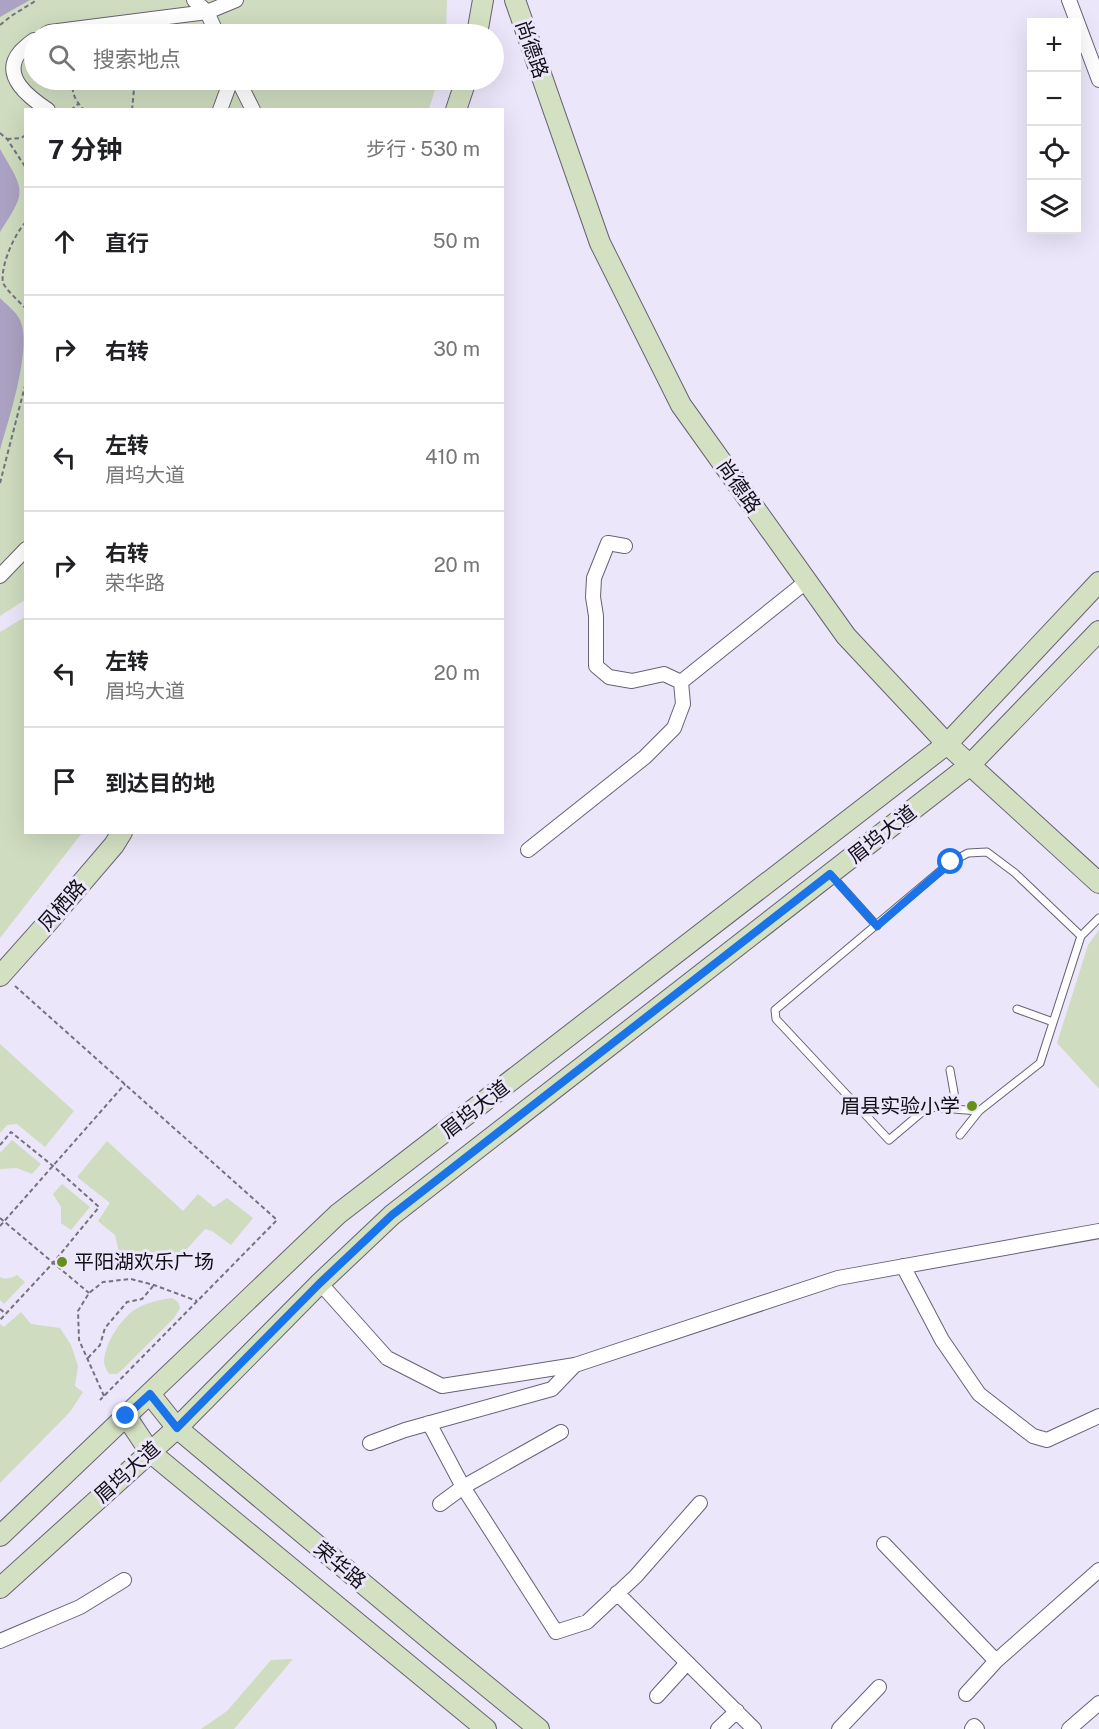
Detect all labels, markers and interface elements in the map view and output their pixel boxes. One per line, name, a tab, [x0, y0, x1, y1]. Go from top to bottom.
street label: 尚德路	[511, 17, 553, 81]
map controls	[1027, 18, 1081, 234]
button: +	[1027, 18, 1081, 72]
search box	[24, 24, 504, 90]
icon: search	[45, 41, 78, 74]
text: 搜索地点	[93, 46, 181, 72]
button: −	[1027, 72, 1081, 126]
button: locate	[1027, 126, 1081, 180]
text: 7 分钟	[48, 134, 122, 165]
text: 步行 · 530 m	[366, 137, 480, 161]
button: layers	[1027, 180, 1081, 234]
icon: ahead	[48, 225, 81, 258]
text: 50 m	[433, 229, 480, 253]
text: 直行	[105, 230, 149, 256]
icon: right	[48, 333, 81, 366]
text: 30 m	[433, 337, 480, 361]
text: 右转	[105, 338, 149, 364]
text: 左转	[105, 432, 149, 458]
icon: left	[48, 441, 81, 474]
text: 410 m	[425, 445, 480, 469]
street label: 尚德路	[712, 455, 766, 517]
text: 眉坞大道	[105, 463, 185, 487]
text: 右转	[105, 540, 149, 566]
icon: right	[48, 549, 81, 582]
text: 20 m	[434, 553, 480, 577]
text: 荣华路	[105, 571, 165, 595]
text: 左转	[105, 648, 149, 674]
icon: left	[48, 657, 81, 690]
text: 20 m	[434, 661, 480, 685]
text: 眉坞大道	[105, 679, 185, 703]
icon: arrive	[48, 765, 81, 798]
text: 到达目的地	[105, 770, 215, 796]
street label: 眉坞大道	[843, 800, 921, 868]
route start	[937, 848, 963, 874]
street label: 凤栖路	[33, 874, 91, 936]
street label: 眉坞大道	[436, 1075, 514, 1143]
place label: 眉县实验小学	[840, 1094, 960, 1118]
marker: 眉县实验小学	[965, 1099, 979, 1113]
place label: 平阳湖欢乐广场	[74, 1250, 214, 1274]
marker: 平阳湖欢乐广场	[55, 1255, 69, 1269]
route end	[112, 1402, 138, 1428]
street label: 眉坞大道	[89, 1436, 165, 1508]
street label: 荣华路	[309, 1537, 371, 1593]

